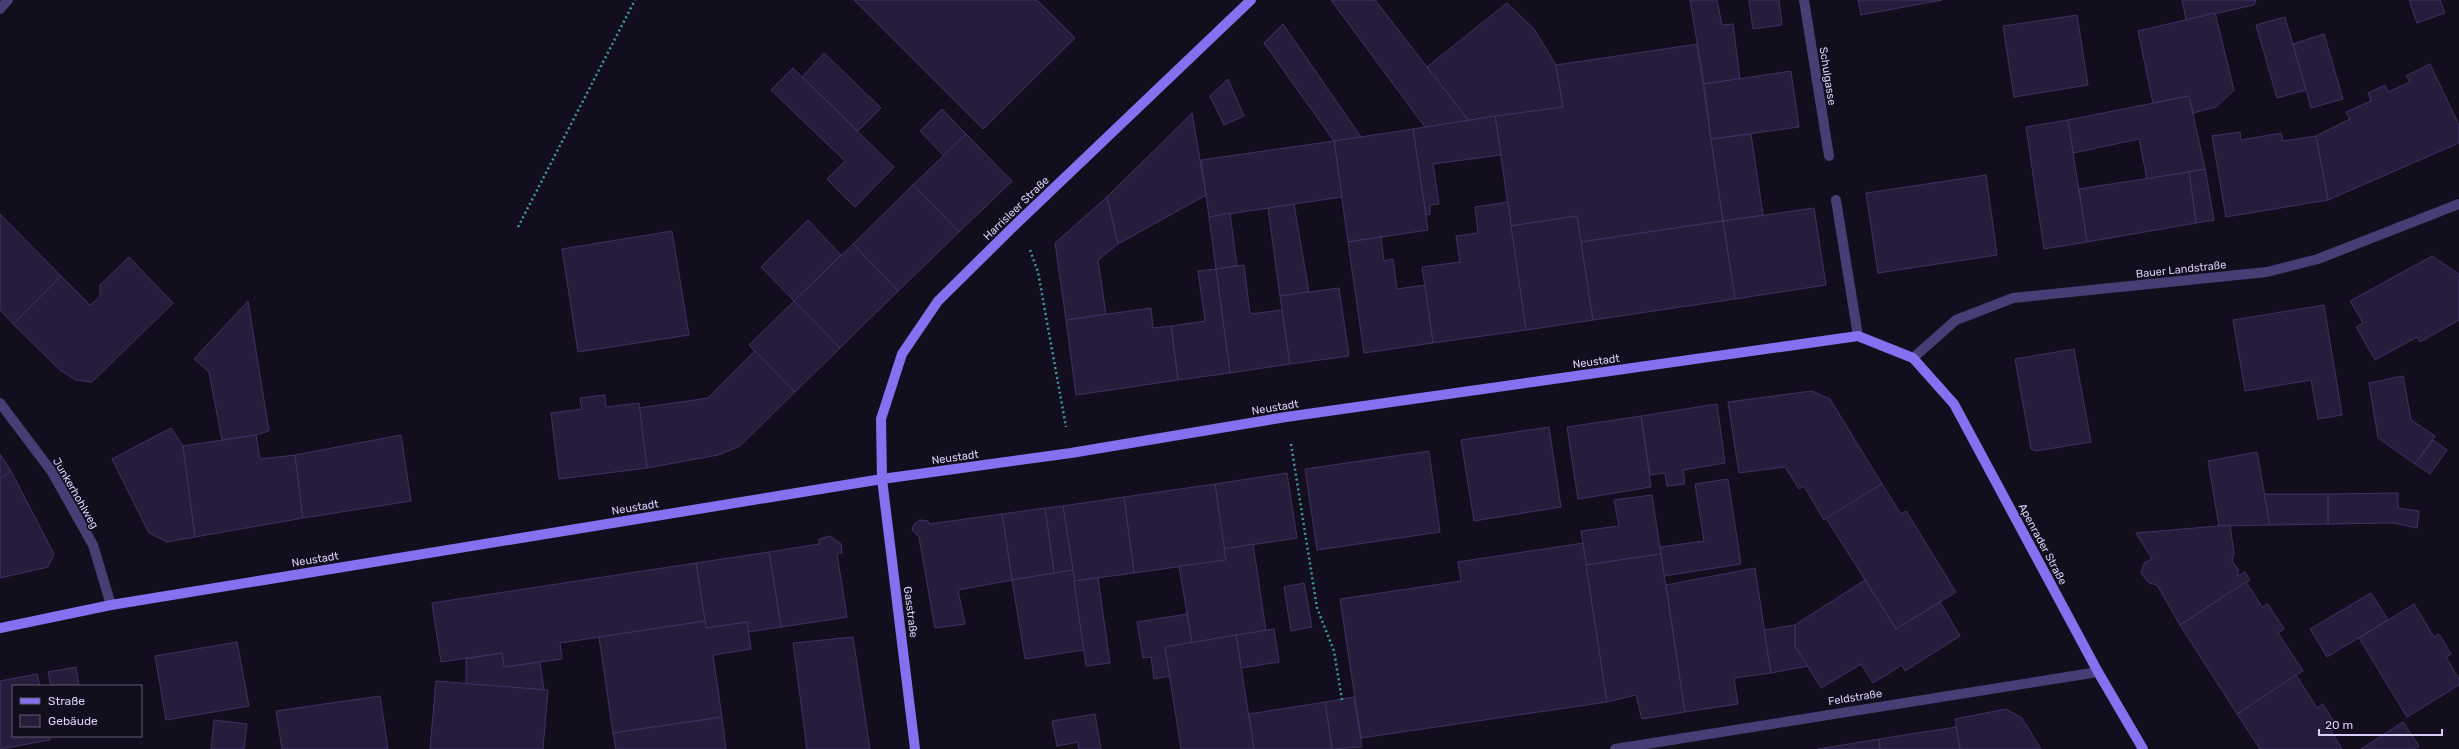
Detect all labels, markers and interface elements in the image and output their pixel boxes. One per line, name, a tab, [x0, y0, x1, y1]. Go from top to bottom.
street label: Schulgasse	[1816, 46, 1839, 106]
street label: Harrisleer Straße	[981, 174, 1052, 243]
street label: Bauer Landstraße	[2135, 258, 2227, 281]
street label: Neustadt	[1572, 352, 1621, 371]
street label: Neustadt	[1251, 397, 1300, 418]
street label: Neustadt	[931, 448, 980, 467]
street label: Junkerhohlweg	[50, 455, 101, 531]
street label: Neustadt	[611, 497, 660, 518]
street label: Apenrader Straße	[2016, 501, 2069, 587]
street label: Neustadt	[291, 549, 340, 570]
street label: Gasstraße	[901, 586, 920, 639]
legend	[12, 685, 142, 737]
street label: Feldstraße	[1827, 687, 1883, 708]
text: Straße	[48, 694, 85, 708]
scale bar	[2319, 711, 2442, 737]
text: Gebäude	[48, 714, 98, 728]
text: 20 m	[2325, 718, 2353, 732]

